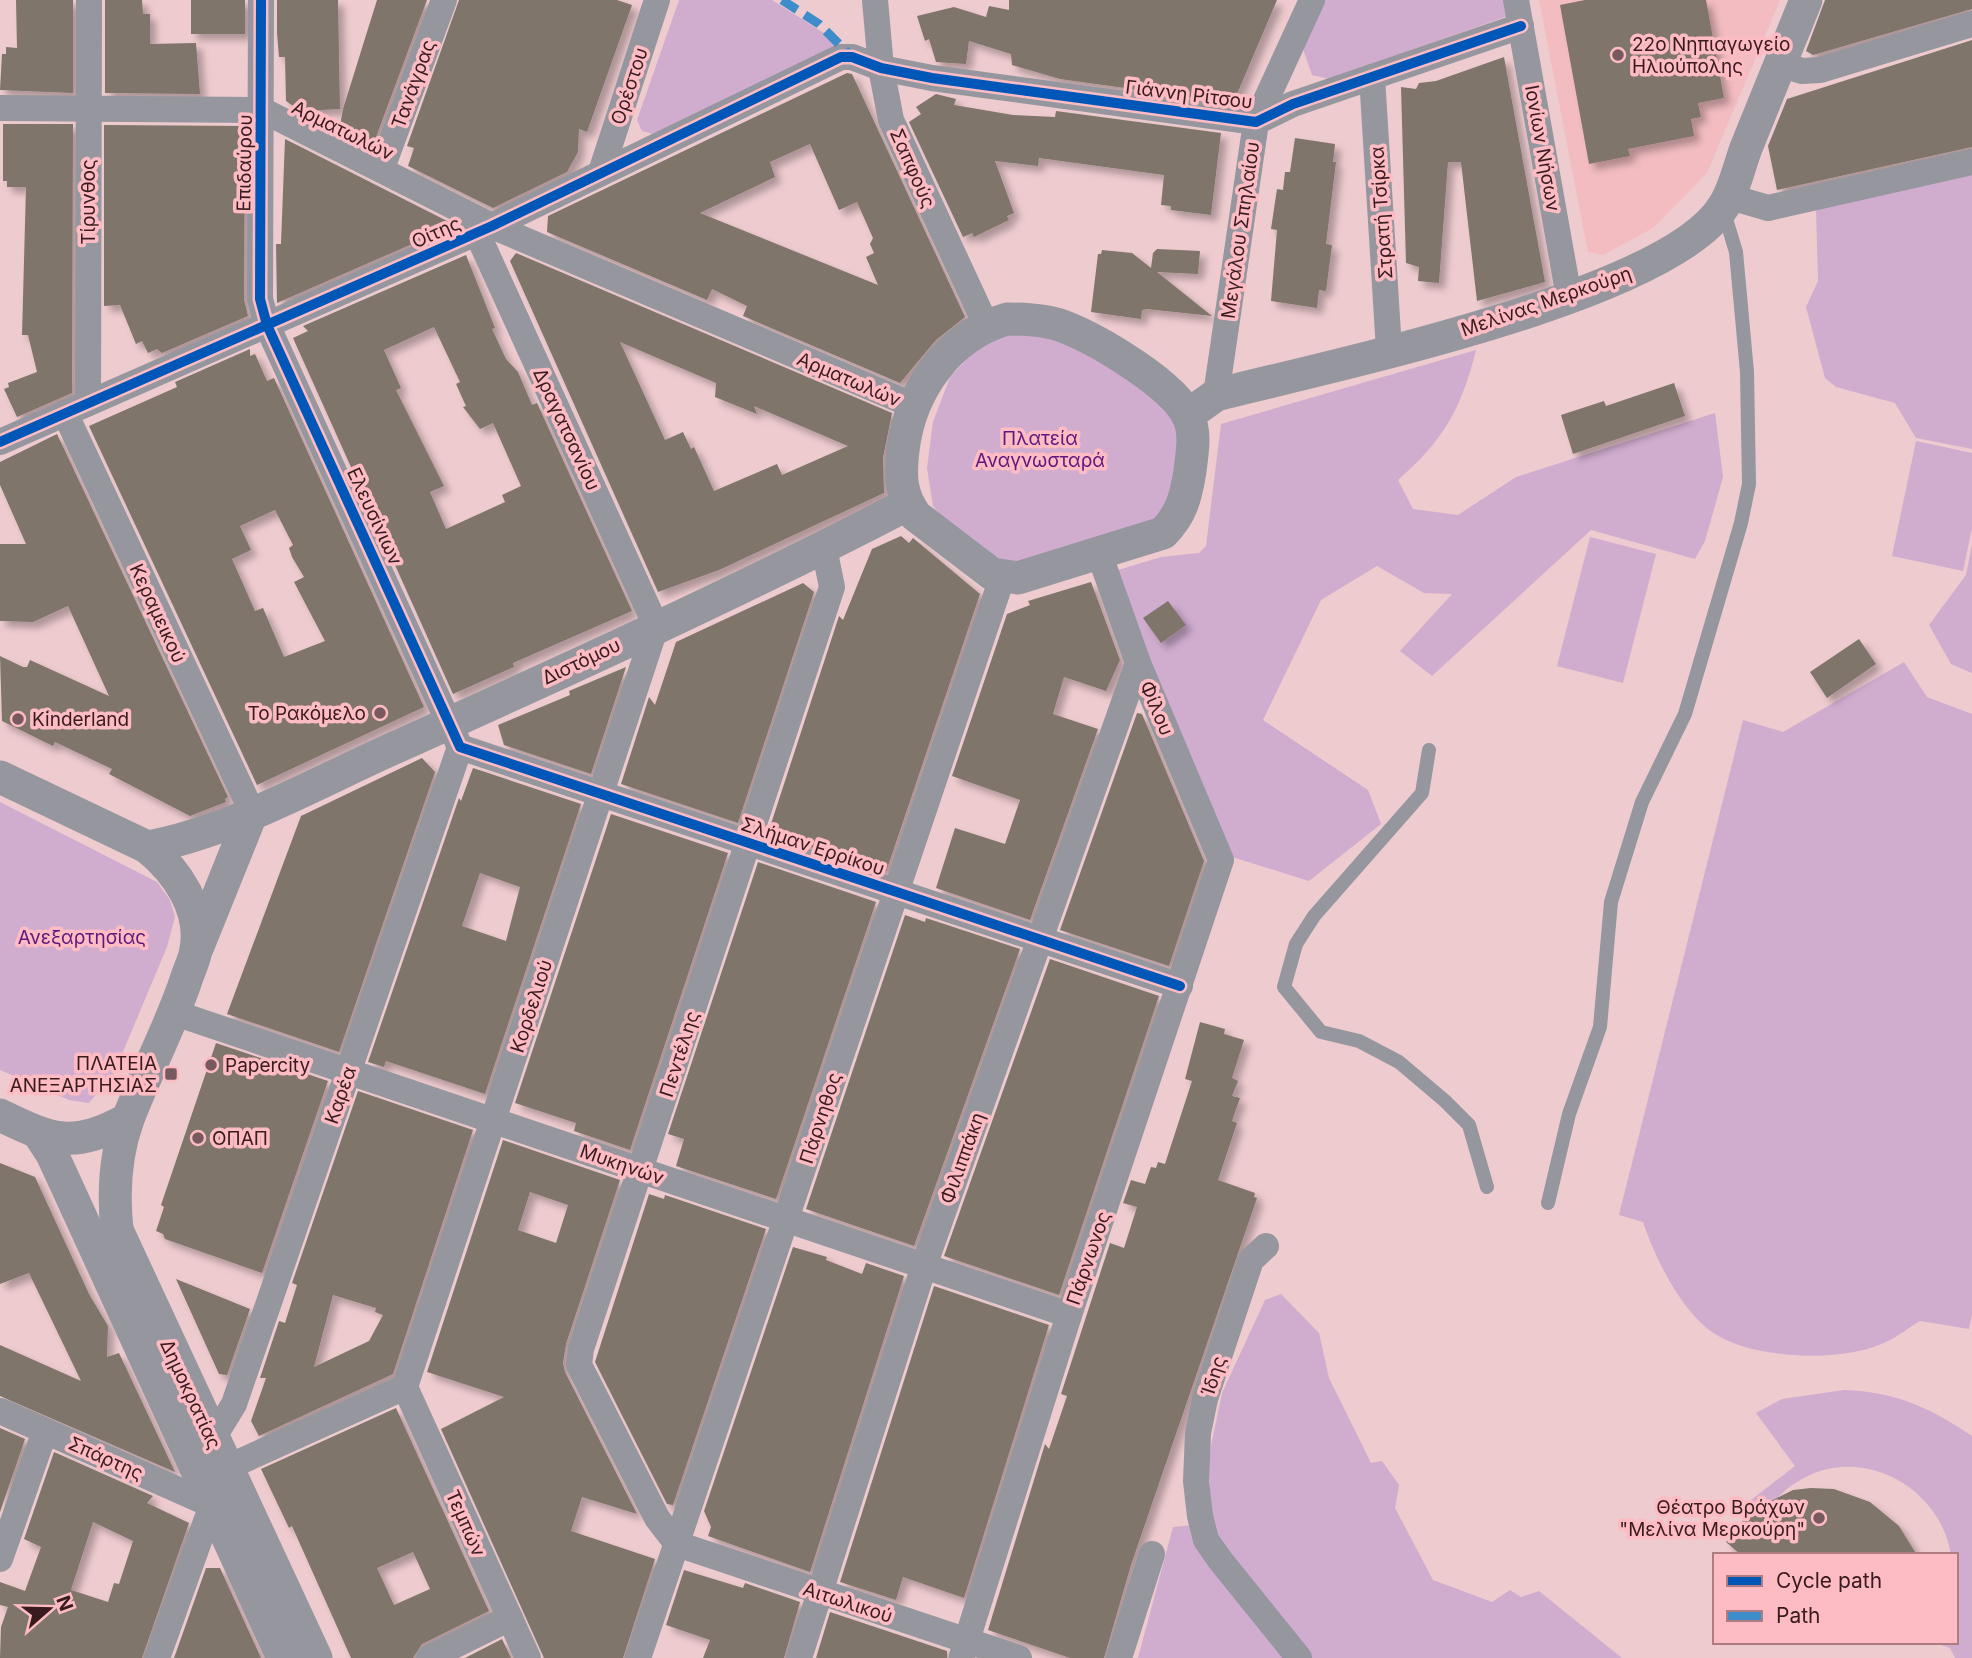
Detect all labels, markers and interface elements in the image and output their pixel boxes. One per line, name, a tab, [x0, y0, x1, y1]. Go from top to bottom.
place label: 22ο Νηπιαγωγείο Ηλιούπολης	[1632, 33, 1790, 78]
street label: Τανάγρας	[387, 37, 440, 132]
street label: Ορέστου	[606, 45, 653, 128]
marker: 22ο Νηπιαγωγείο Ηλιούπολης	[1610, 47, 1626, 63]
street label: Γιάννη Ρίτσου	[1124, 75, 1254, 114]
street label: Ιονίων Νήσων	[1520, 83, 1565, 213]
street label: Αρματωλών	[288, 96, 397, 165]
street label: Επιδαύρου	[232, 114, 257, 212]
street label: Σαπφούς	[885, 125, 940, 211]
street label: Μεγάλου Σπηλαίου	[1217, 140, 1264, 320]
street label: Στρατή Τσίρκα	[1365, 146, 1398, 280]
street label: Τίρυνθος	[77, 159, 100, 245]
street label: Οίτης	[408, 212, 464, 253]
street label: Μελίνας Μερκούρη	[1458, 261, 1634, 341]
street label: Αρματωλών	[793, 347, 904, 412]
street label: Δραγατσανίου	[528, 364, 605, 494]
park label: Πλατεία Αναγνωσταρά	[975, 427, 1105, 472]
street label: Ελευσίνιων	[342, 464, 407, 569]
street label: Κεραµεικού	[125, 560, 190, 666]
street label: Διστόμου	[538, 633, 624, 690]
street label: Φίλου	[1135, 678, 1178, 739]
place label: Το Ρακόμελο	[248, 702, 366, 725]
marker: Το Ρακόμελο	[372, 705, 388, 721]
place label: Kinderland	[32, 708, 129, 731]
marker: Kinderland	[10, 711, 26, 727]
street label: Σλήμαν Ερρίκου	[738, 812, 887, 880]
park label: Ανεξαρτησίας	[18, 926, 146, 949]
street label: Κορδελιού	[506, 957, 557, 1056]
street label: Πεντέλης	[655, 1008, 704, 1100]
place label: ΠΛΑΤΕΙΑ ΑΝΕΞΑΡΤΗΣΙΑΣ	[10, 1052, 157, 1097]
place label: Papercity	[225, 1054, 310, 1077]
marker: Papercity	[203, 1057, 219, 1073]
street label: Καρέα	[320, 1063, 361, 1127]
marker: ΠΛΑΤΕΙΑ ΑΝΕΞΑΡΤΗΣΙΑΣ	[163, 1066, 179, 1082]
street label: Πάρνηθος	[795, 1070, 846, 1167]
street label: Φιλιππάκη	[935, 1109, 990, 1207]
place label: ΟΠΑΠ	[212, 1127, 268, 1150]
marker: ΟΠΑΠ	[190, 1130, 206, 1146]
street label: Μυκηνών	[577, 1139, 667, 1190]
street label: Πάρνωνος	[1062, 1208, 1115, 1308]
street label: Δημοκρατίας	[155, 1336, 226, 1453]
street label: Ίδης	[1196, 1353, 1231, 1399]
street label: Σπάρτης	[65, 1432, 147, 1485]
street label: Τεμπών	[441, 1486, 490, 1560]
place label: Θέατρο Βράχων "Μελίνα Μερκούρη"	[1619, 1496, 1805, 1541]
marker: Θέατρο Βράχων "Μελίνα Μερκούρη"	[1811, 1510, 1827, 1526]
legend	[1713, 1553, 1958, 1644]
text: Cycle path	[1776, 1568, 1882, 1593]
north arrow	[14, 1574, 84, 1644]
street label: Αιτωλικού	[800, 1577, 895, 1628]
text: N	[51, 1593, 78, 1614]
text: Path	[1776, 1603, 1821, 1628]

